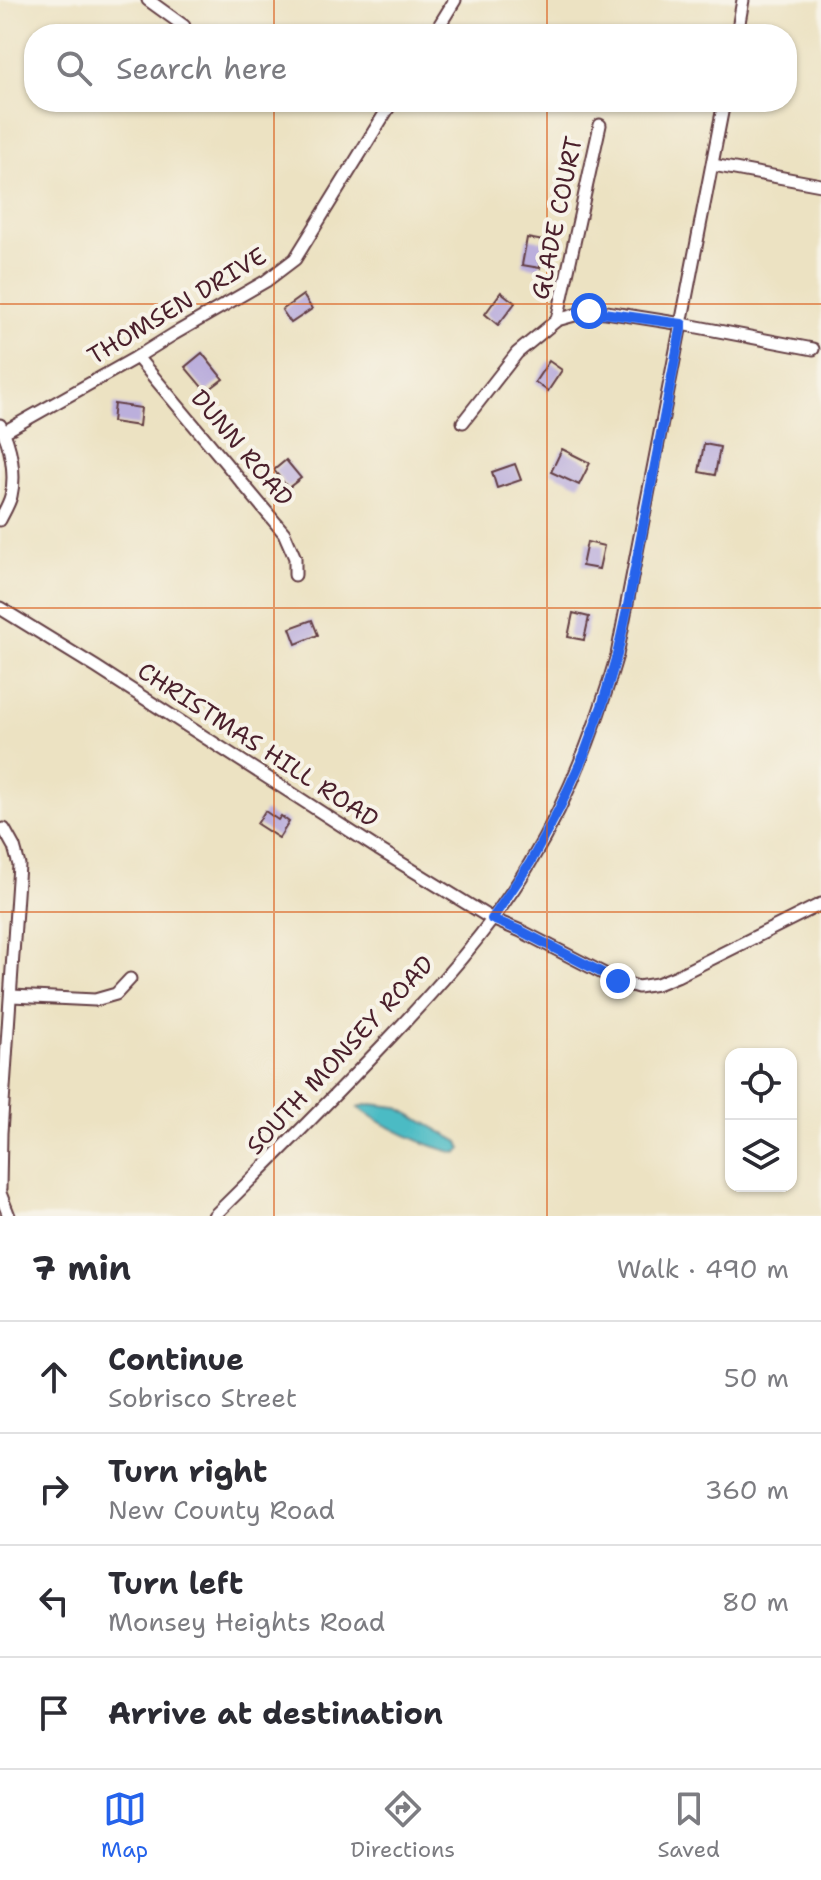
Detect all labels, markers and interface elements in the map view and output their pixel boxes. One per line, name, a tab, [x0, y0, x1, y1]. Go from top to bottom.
search box	[24, 24, 797, 112]
icon: search	[52, 46, 96, 90]
text: Search here	[116, 48, 287, 89]
street label: GLADE COURT	[524, 133, 590, 302]
street label: THOMSEN DRIVE	[82, 240, 272, 372]
route start	[571, 293, 607, 329]
street label: DUNN ROAD	[184, 383, 300, 513]
street label: CHRISTMAS HILL ROAD	[131, 655, 385, 835]
street label: SOUTH MONSEY ROAD	[239, 948, 441, 1162]
route end	[600, 963, 636, 999]
map controls	[725, 1048, 797, 1192]
button: locate	[725, 1048, 797, 1120]
button: layers	[725, 1120, 797, 1192]
text: 7 min	[32, 1245, 131, 1291]
text: Walk · 490 m	[617, 1251, 789, 1286]
text: Continue	[108, 1339, 244, 1380]
icon: ahead	[32, 1355, 76, 1399]
text: 50 m	[724, 1360, 789, 1395]
text: Sobrisco Street	[108, 1380, 297, 1415]
text: Turn right	[108, 1451, 267, 1492]
icon: right	[32, 1467, 76, 1511]
text: 360 m	[704, 1472, 789, 1507]
text: New County Road	[108, 1492, 335, 1527]
text: Turn left	[108, 1563, 243, 1604]
icon: left	[32, 1579, 76, 1623]
text: 80 m	[722, 1584, 789, 1619]
text: Monsey Heights Road	[108, 1604, 385, 1639]
icon: arrive	[32, 1691, 76, 1735]
text: Arrive at destination	[108, 1693, 443, 1734]
tab: Map	[101, 1787, 148, 1864]
tab: Directions	[350, 1787, 455, 1864]
tab: Saved	[657, 1787, 720, 1864]

